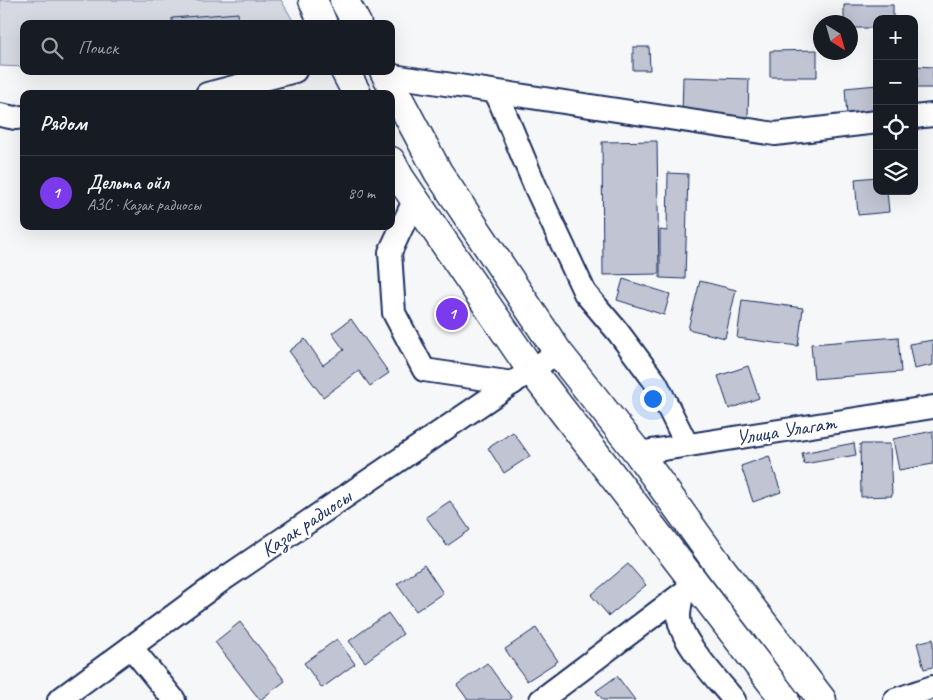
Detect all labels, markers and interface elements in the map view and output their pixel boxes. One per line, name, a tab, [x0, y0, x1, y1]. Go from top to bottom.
north arrow	[813, 15, 858, 60]
map controls	[873, 15, 918, 195]
button: +	[873, 15, 918, 60]
search box	[20, 20, 395, 75]
icon: search	[38, 34, 66, 62]
text: Поиск	[78, 36, 118, 60]
button: −	[873, 60, 918, 105]
button: locate	[873, 105, 918, 150]
text: Рядом	[40, 110, 87, 136]
button: layers	[873, 150, 918, 195]
text: Дельта ойл	[87, 171, 169, 195]
text: 1	[52, 183, 60, 203]
text: 80 m	[348, 183, 375, 203]
text: АЗС · Казак радиосы	[87, 195, 201, 215]
pin: 1	[436, 295, 468, 333]
your location	[640, 386, 666, 412]
street label: Улица Улагат	[734, 409, 839, 451]
street label: Казак радиосы	[256, 482, 358, 563]

